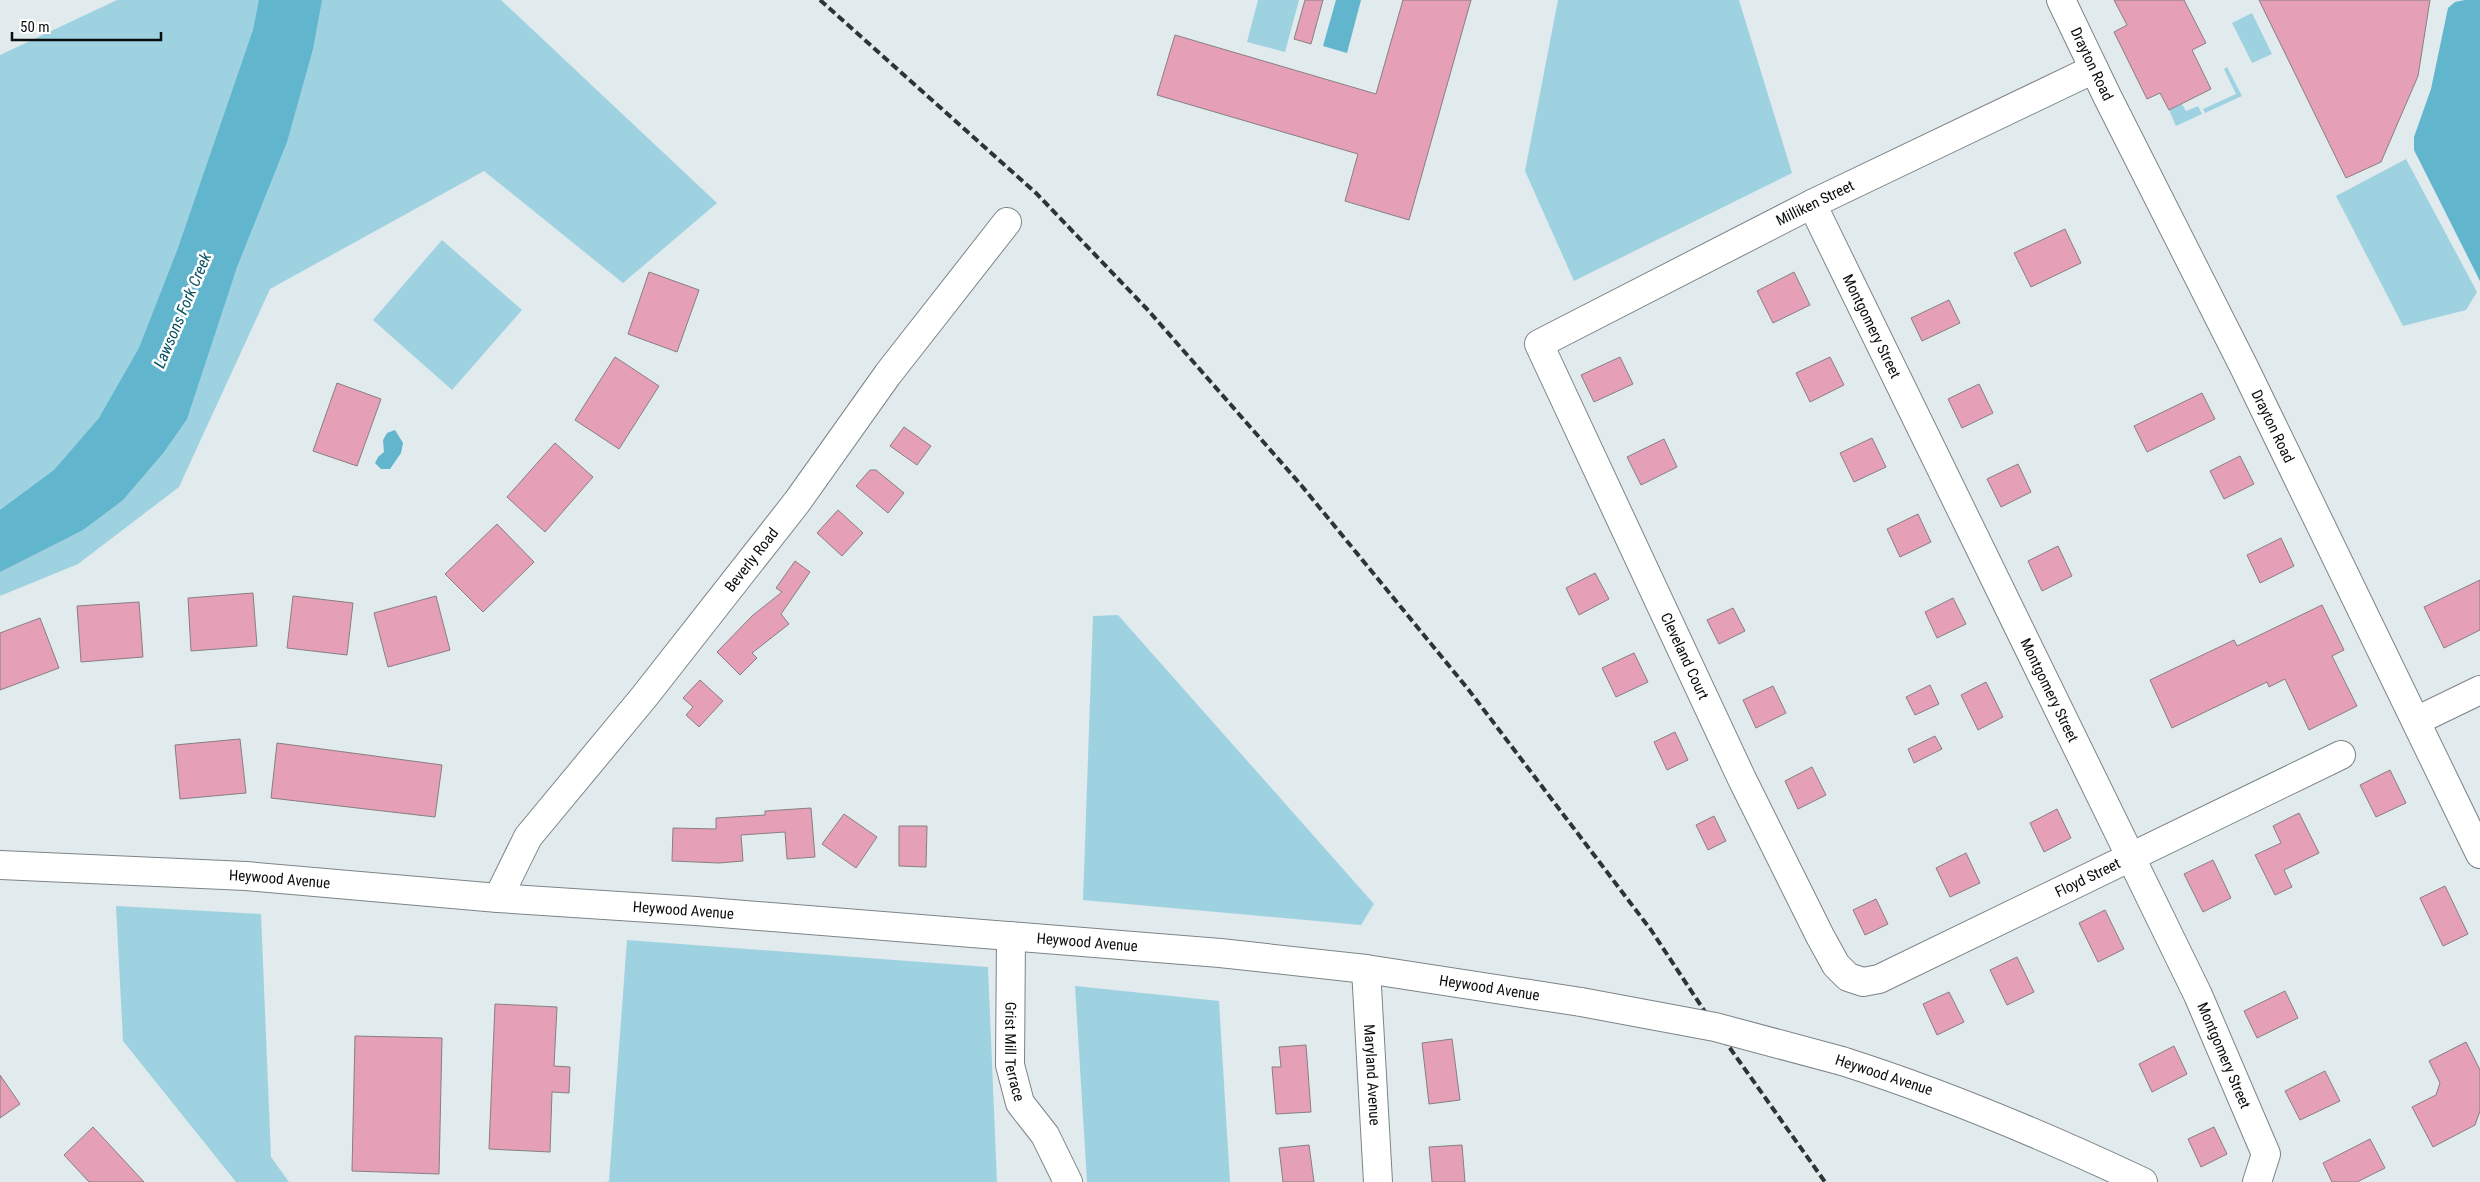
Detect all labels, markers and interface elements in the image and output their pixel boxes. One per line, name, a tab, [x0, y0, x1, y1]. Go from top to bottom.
scale bar	[12, 10, 161, 42]
text: 50 m	[20, 18, 50, 36]
street label: Drayton Road	[2067, 25, 2117, 104]
street label: Milliken Street	[1773, 176, 1857, 230]
water label: Lawsons Fork Creek	[150, 249, 216, 371]
street label: Montgomery Street	[1839, 271, 1905, 381]
street label: Drayton Road	[2247, 387, 2298, 466]
street label: Beverly Road	[721, 524, 782, 596]
street label: Cleveland Court	[1657, 610, 1713, 703]
street label: Montgomery Street	[2016, 635, 2082, 745]
street label: Floyd Street	[2052, 854, 2123, 901]
street label: Heywood Avenue	[229, 866, 331, 892]
street label: Heywood Avenue	[632, 898, 735, 923]
street label: Heywood Avenue	[1036, 929, 1138, 955]
street label: Heywood Avenue	[1438, 971, 1541, 1005]
street label: Montgomery Street	[2193, 1000, 2254, 1111]
street label: Grist Mill Terrace	[1001, 1002, 1028, 1103]
street label: Maryland Avenue	[1360, 1024, 1384, 1126]
street label: Heywood Avenue	[1833, 1051, 1935, 1099]

